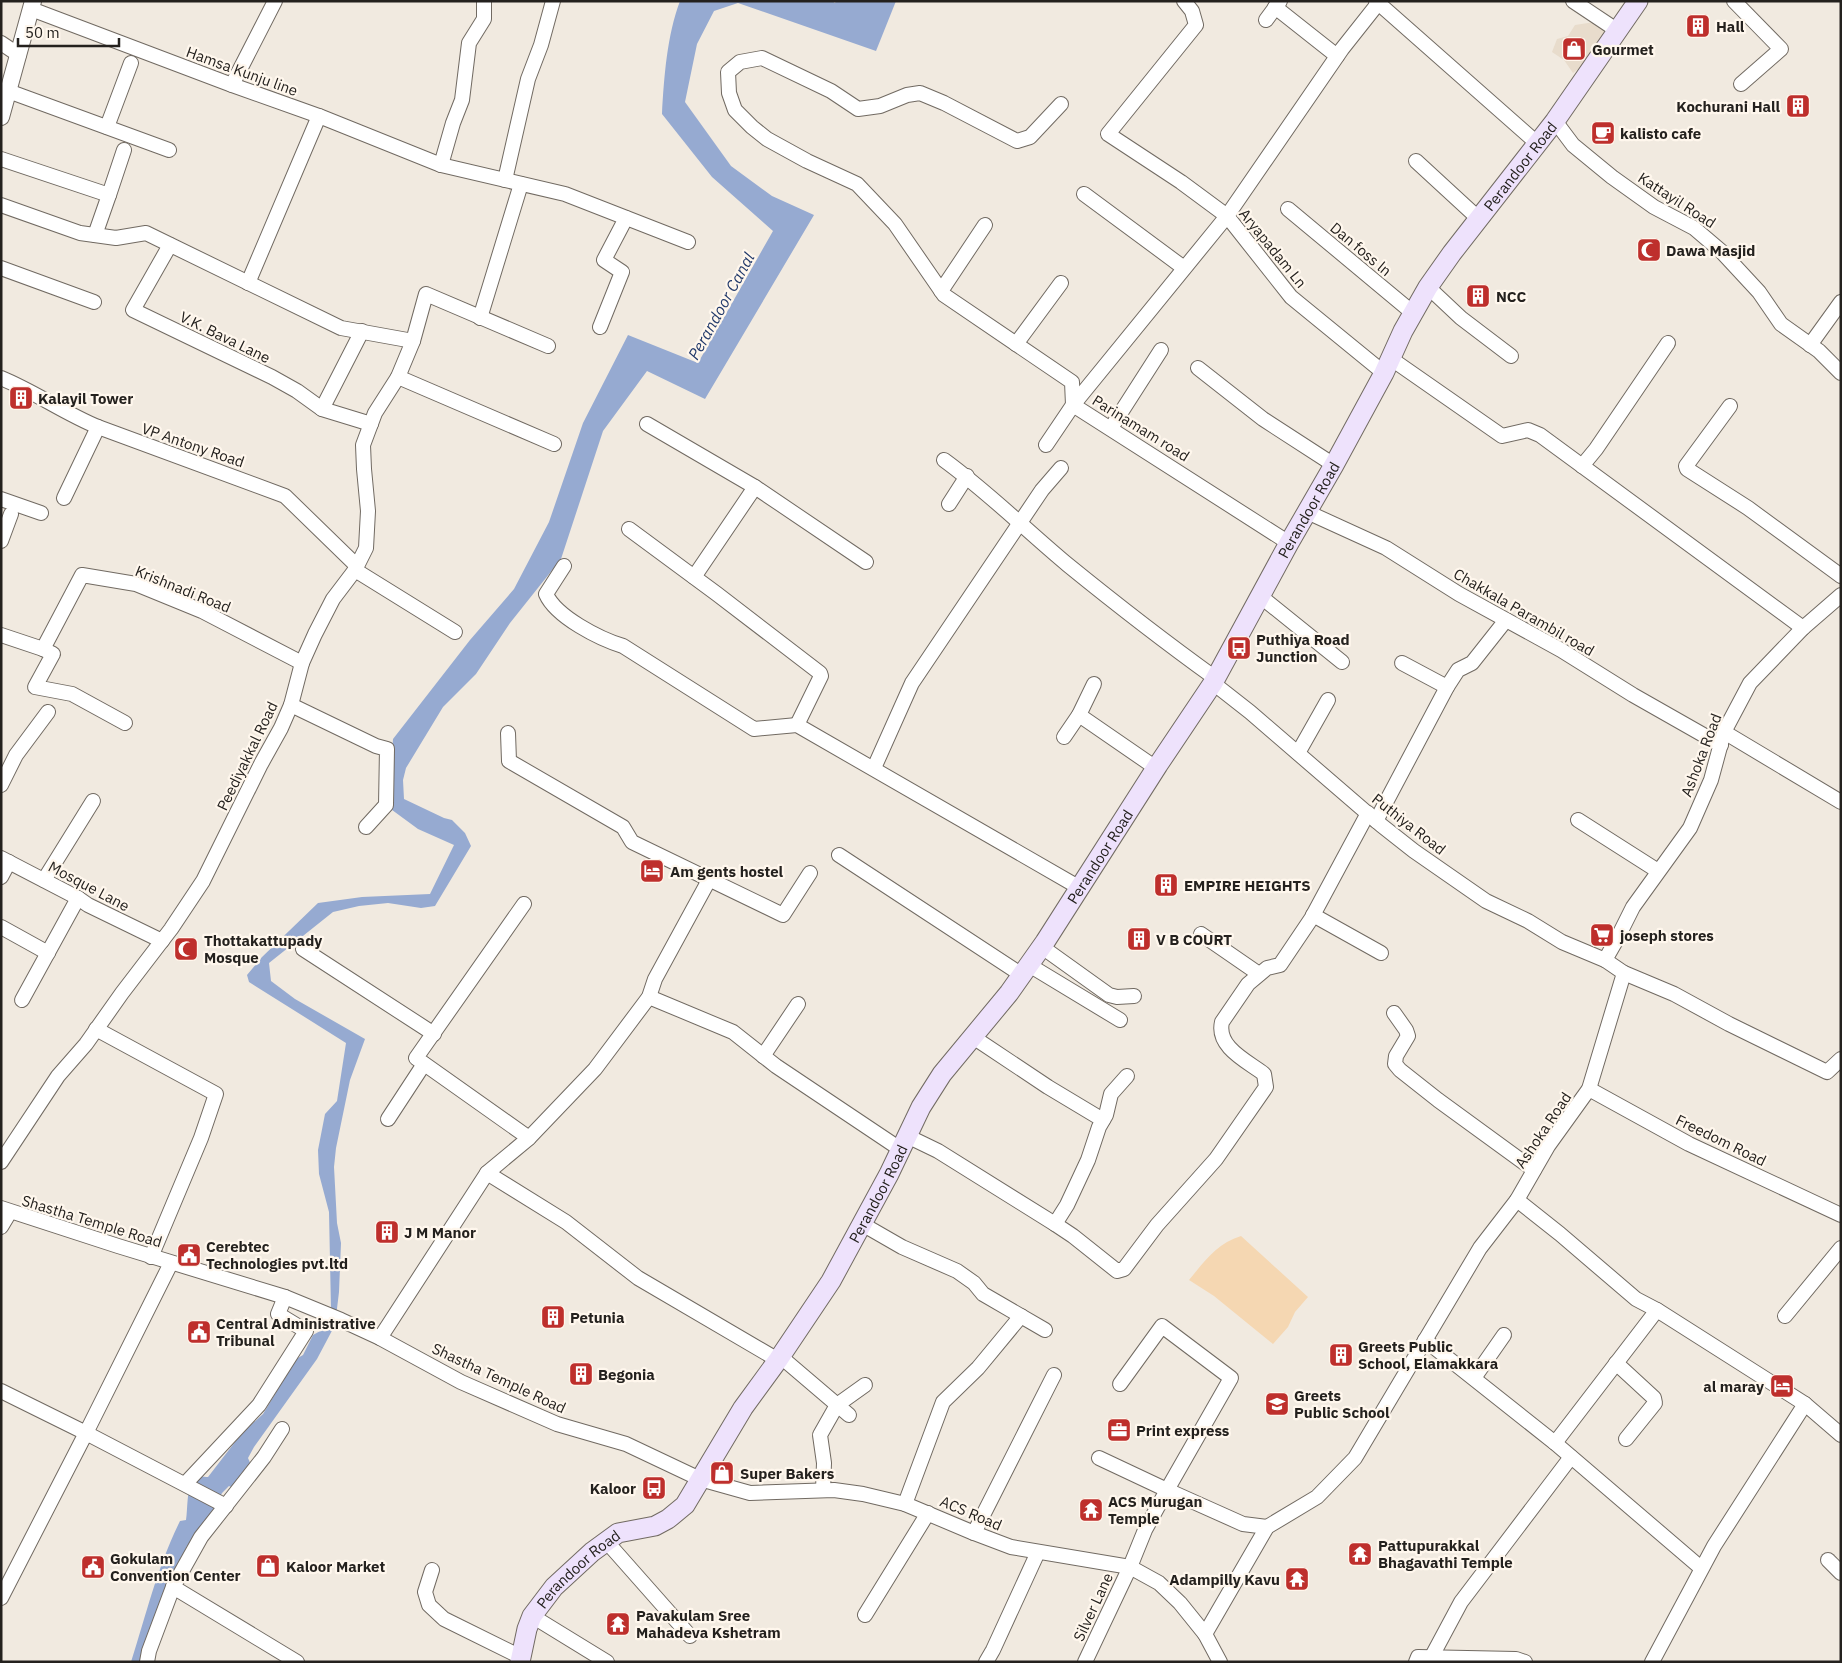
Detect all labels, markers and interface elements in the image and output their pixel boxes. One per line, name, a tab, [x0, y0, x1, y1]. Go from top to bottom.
building icon: Hall	[1685, 13, 1711, 39]
scale bar	[18, 15, 119, 47]
place label: Hall	[1716, 17, 1745, 36]
text: 50 m	[25, 23, 60, 42]
shop icon: Gourmet	[1561, 36, 1587, 62]
place label: Gourmet	[1592, 40, 1654, 59]
street label: Hamsa Kunju line	[184, 42, 300, 100]
building icon: Kochurani Hall	[1785, 93, 1811, 119]
place label: Kochurani Hall	[1676, 97, 1780, 116]
street label: Perandoor Road	[1479, 118, 1561, 214]
cafe icon: kalisto cafe	[1590, 120, 1616, 146]
place label: kalisto cafe	[1620, 124, 1701, 143]
street label: Kattayil Road	[1635, 168, 1719, 232]
street label: Aryapadam Ln	[1235, 204, 1311, 292]
street label: Dan foss ln	[1327, 218, 1395, 280]
mosque icon: Dawa Masjid	[1636, 237, 1662, 263]
place label: Dawa Masjid	[1666, 241, 1755, 260]
water label: Perandoor Canal	[683, 248, 759, 363]
building icon: NCC	[1465, 283, 1491, 309]
place label: NCC	[1496, 287, 1526, 306]
street label: V.K. Bava Lane	[177, 307, 273, 367]
building icon: Kalayil Tower	[8, 385, 34, 411]
place label: Kalayil Tower	[38, 389, 133, 408]
street label: Parinamam road	[1089, 391, 1193, 465]
street label: VP Antony Road	[139, 419, 247, 471]
street label: Perandoor Road	[1273, 458, 1343, 561]
street label: Krishnadi Road	[132, 561, 234, 617]
street label: Chakkala Parambil road	[1450, 564, 1598, 660]
place label: Puthiya Road Junction	[1256, 630, 1350, 666]
bus stop icon: Puthiya Road Junction	[1226, 635, 1252, 661]
street label: Peediyakkal Road	[212, 698, 282, 814]
street label: Ashoka Road	[1676, 711, 1726, 799]
street label: Puthiya Road	[1368, 789, 1450, 859]
street label: Perandoor Road	[1062, 806, 1137, 907]
street label: Mosque Lane	[45, 857, 133, 915]
hotel icon: Am gents hostel	[639, 858, 665, 884]
place label: Am gents hostel	[670, 862, 784, 881]
building icon: EMPIRE HEIGHTS	[1153, 872, 1179, 898]
place label: EMPIRE HEIGHTS	[1184, 876, 1311, 895]
supermarket icon: joseph stores	[1589, 922, 1615, 948]
building icon: V B COURT	[1126, 926, 1152, 952]
place label: joseph stores	[1619, 926, 1714, 945]
place label: V B COURT	[1156, 930, 1232, 949]
place label: Thottakattupady Mosque	[204, 931, 322, 967]
mosque icon: Thottakattupady Mosque	[173, 936, 199, 962]
street label: Ashoka Road	[1511, 1088, 1575, 1172]
street label: Freedom Road	[1673, 1110, 1769, 1170]
street label: Perandoor Road	[844, 1142, 911, 1246]
street label: Shastha Temple Road	[20, 1191, 164, 1251]
building icon: J M Manor	[374, 1219, 400, 1245]
place label: J M Manor	[404, 1223, 476, 1242]
place label: Cerebtec Technologies pvt.ltd	[206, 1237, 348, 1273]
public building icon: Cerebtec Technologies pvt.ltd	[176, 1242, 202, 1268]
building icon: Petunia	[540, 1304, 566, 1330]
place label: Petunia	[570, 1308, 625, 1327]
place label: Central Administrative Tribunal	[216, 1314, 376, 1350]
public building icon: Central Administrative Tribunal	[186, 1319, 212, 1345]
place label: Greets Public School, Elamakkara	[1358, 1337, 1499, 1373]
street label: Shastha Temple Road	[429, 1339, 569, 1417]
building icon: Greets Public School, Elamakkara	[1328, 1342, 1354, 1368]
building icon: Begonia	[568, 1361, 594, 1387]
place label: Begonia	[598, 1365, 655, 1384]
hotel icon: al maray	[1769, 1373, 1795, 1399]
place label: al maray	[1703, 1377, 1764, 1396]
place label: Greets Public School	[1294, 1386, 1390, 1422]
school or university icon: Greets Public School	[1264, 1391, 1290, 1417]
office icon: Print express	[1106, 1417, 1132, 1443]
place label: Print express	[1136, 1421, 1230, 1440]
shop icon: Super Bakers	[709, 1460, 735, 1486]
place label: Super Bakers	[740, 1464, 835, 1483]
bus stop icon: Kaloor	[641, 1475, 667, 1501]
place label: Kaloor	[590, 1479, 636, 1498]
street label: ACS Road	[937, 1491, 1005, 1535]
place label: ACS Murugan Temple	[1108, 1492, 1202, 1528]
temple icon: ACS Murugan Temple	[1078, 1497, 1104, 1523]
street label: Perandoor Road	[532, 1525, 624, 1612]
place label: Pattupurakkal Bhagavathi Temple	[1378, 1536, 1513, 1572]
temple icon: Pattupurakkal Bhagavathi Temple	[1347, 1541, 1373, 1567]
place label: Gokulam Convention Center	[110, 1549, 241, 1585]
shop icon: Kaloor Market	[255, 1553, 281, 1579]
public building icon: Gokulam Convention Center	[80, 1554, 106, 1580]
place label: Kaloor Market	[286, 1557, 385, 1576]
temple icon: Adampilly Kavu	[1284, 1566, 1310, 1592]
street label: Silver Lane	[1069, 1570, 1117, 1644]
place label: Adampilly Kavu	[1169, 1570, 1280, 1589]
place label: Pavakulam Sree Mahadeva Kshetram	[636, 1606, 781, 1642]
temple icon: Pavakulam Sree Mahadeva Kshetram	[605, 1611, 631, 1637]

